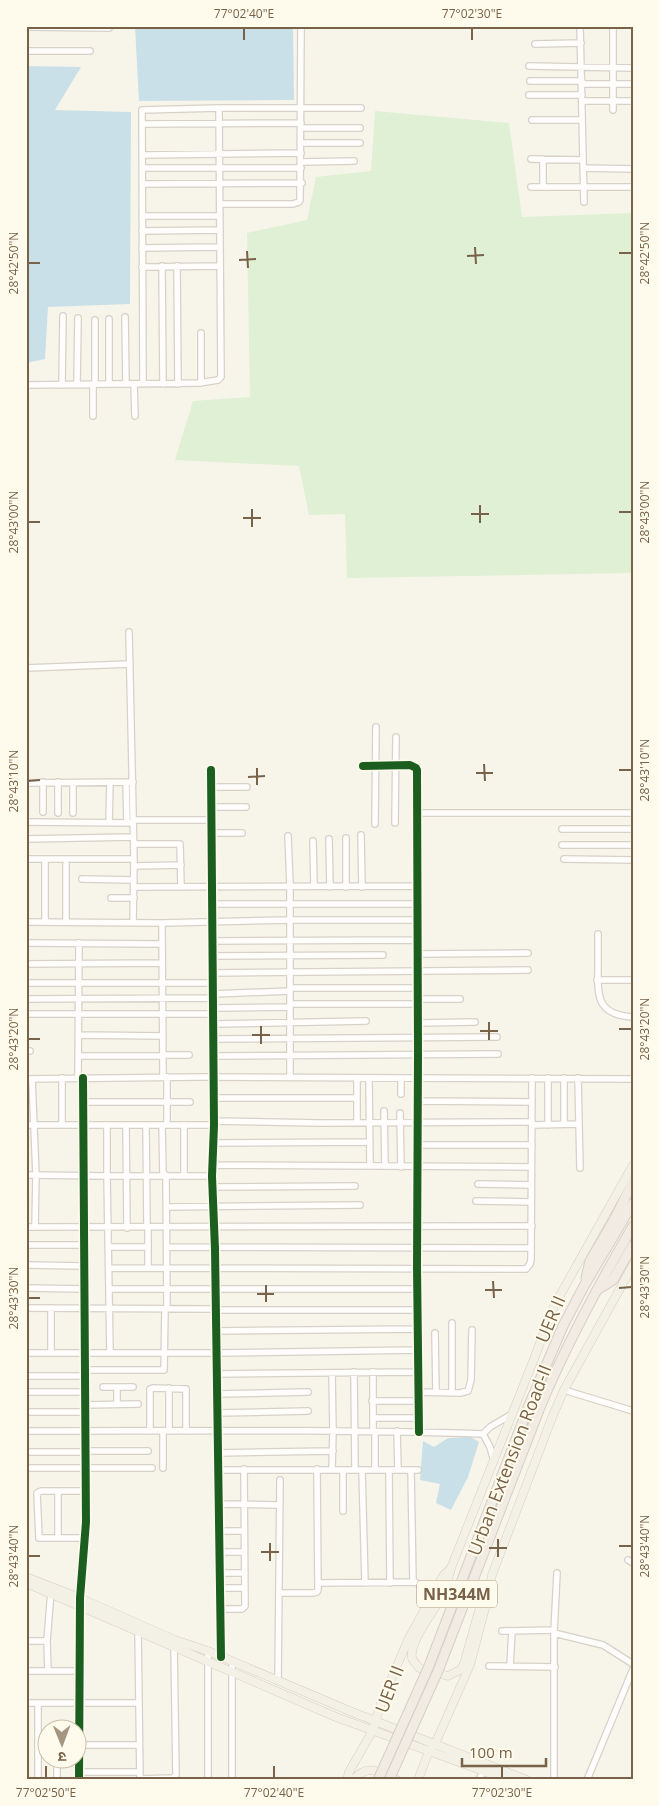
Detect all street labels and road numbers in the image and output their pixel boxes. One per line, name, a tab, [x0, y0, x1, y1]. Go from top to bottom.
street label: UER II	[529, 1292, 571, 1346]
street label: Urban Extension Road-II	[461, 1361, 557, 1559]
road number: NH344M	[417, 1580, 497, 1608]
street label: UER II	[369, 1662, 409, 1716]

